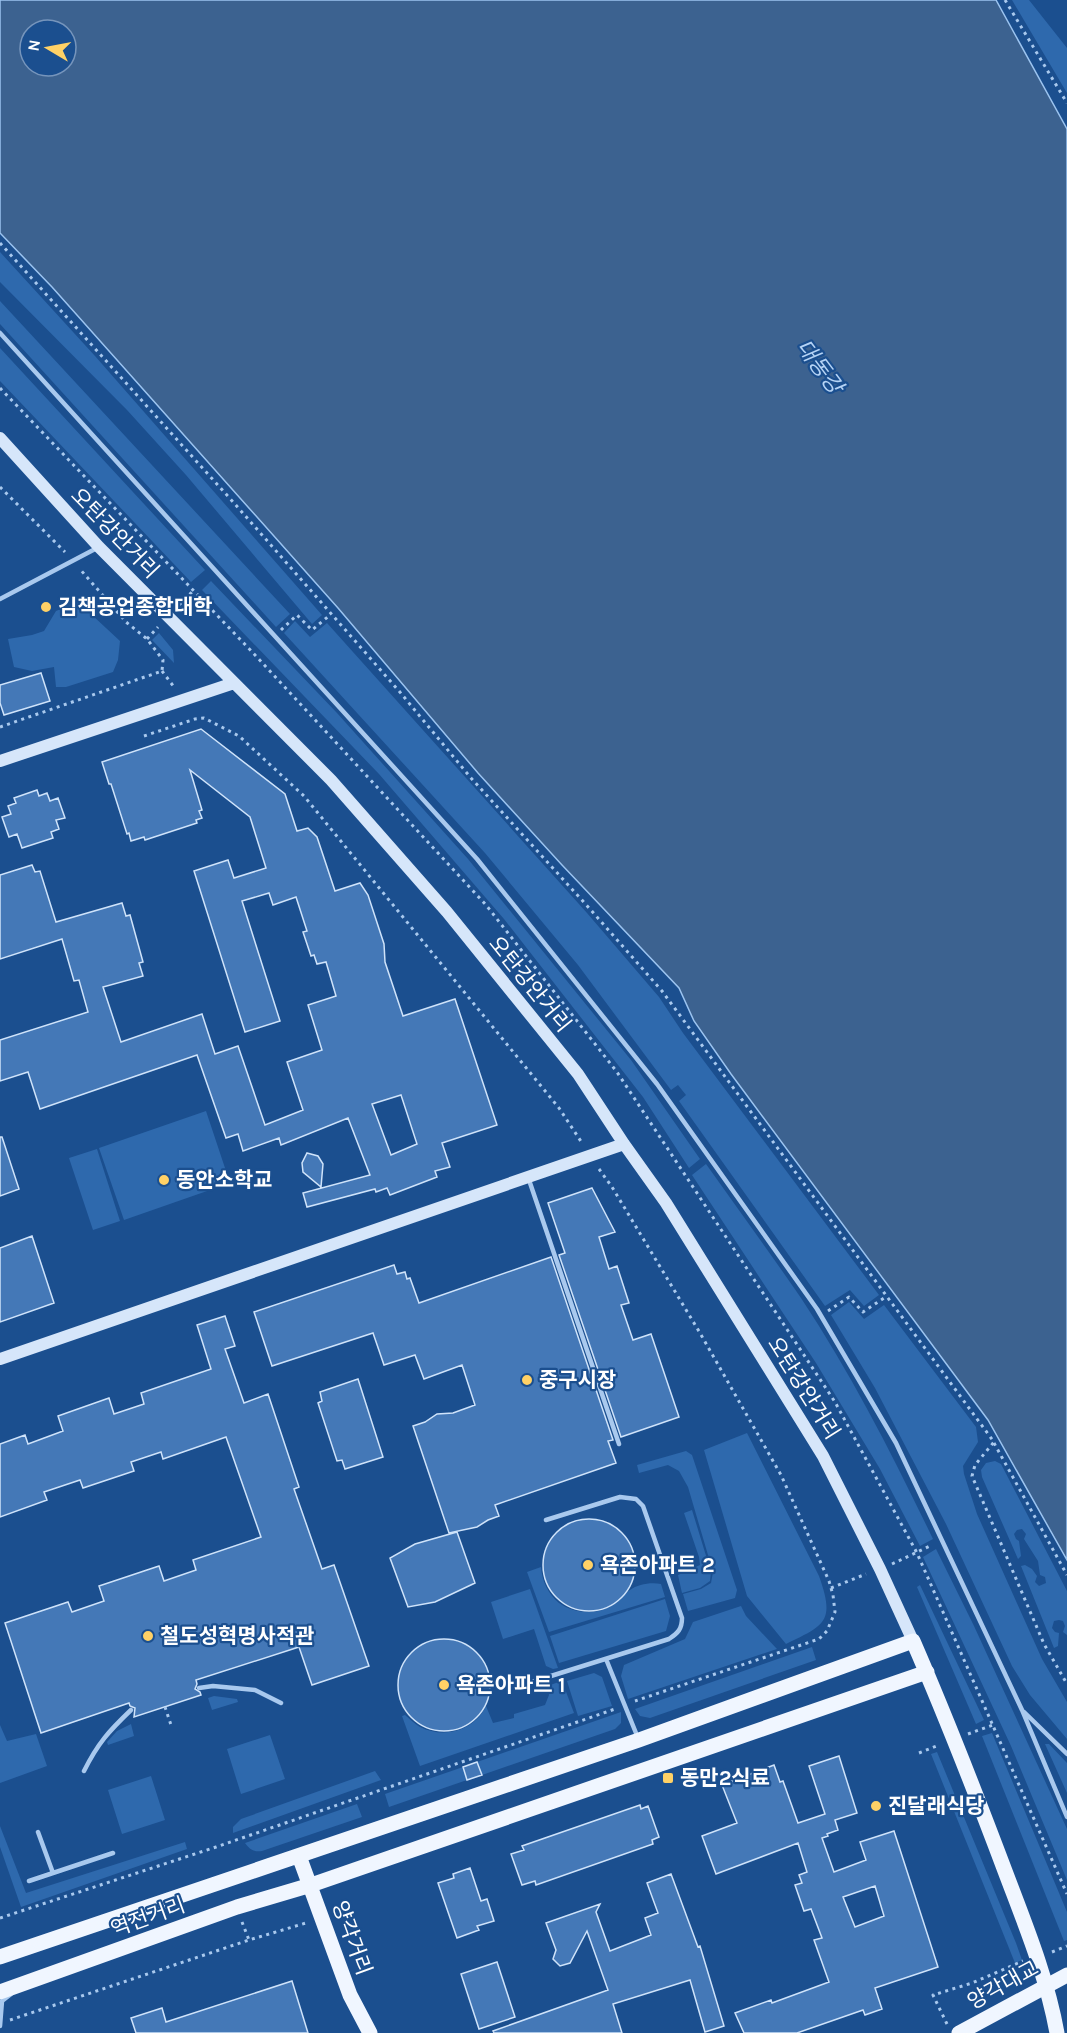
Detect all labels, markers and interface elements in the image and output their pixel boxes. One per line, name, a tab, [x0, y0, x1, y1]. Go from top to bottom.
north arrow	[18, 18, 78, 78]
text: N	[23, 38, 44, 53]
water label: 대동강	[791, 335, 850, 401]
street label: 오탄강안거리	[66, 483, 164, 583]
place label: 김책공업종합대학	[58, 595, 213, 619]
marker: 김책공업종합대학	[39, 600, 53, 614]
street label: 오탄강안거리	[484, 931, 576, 1037]
place label: 동안소학교	[176, 1168, 273, 1192]
marker: 동안소학교	[157, 1173, 171, 1187]
street label: 오탄강안거리	[763, 1332, 845, 1444]
place label: 중구시장	[539, 1368, 616, 1392]
marker: 중구시장	[520, 1373, 534, 1387]
place label: 욕존아파트 2	[600, 1553, 715, 1577]
marker: 욕존아파트 2	[581, 1558, 595, 1572]
place label: 철도성혁명사적관	[160, 1624, 315, 1648]
marker: 철도성혁명사적관	[141, 1629, 155, 1643]
place label: 욕존아파트 1	[456, 1673, 565, 1697]
marker: 욕존아파트 1	[437, 1678, 451, 1692]
place label: 동만2식료	[680, 1766, 770, 1790]
marker: 동만2식료	[661, 1771, 675, 1785]
place label: 진달래식당	[888, 1794, 985, 1818]
marker: 진달래식당	[869, 1799, 883, 1813]
street label: 역전거리	[108, 1893, 188, 1941]
street label: 양각거리	[328, 1898, 376, 1978]
street label: 양각대교	[963, 1956, 1043, 2014]

